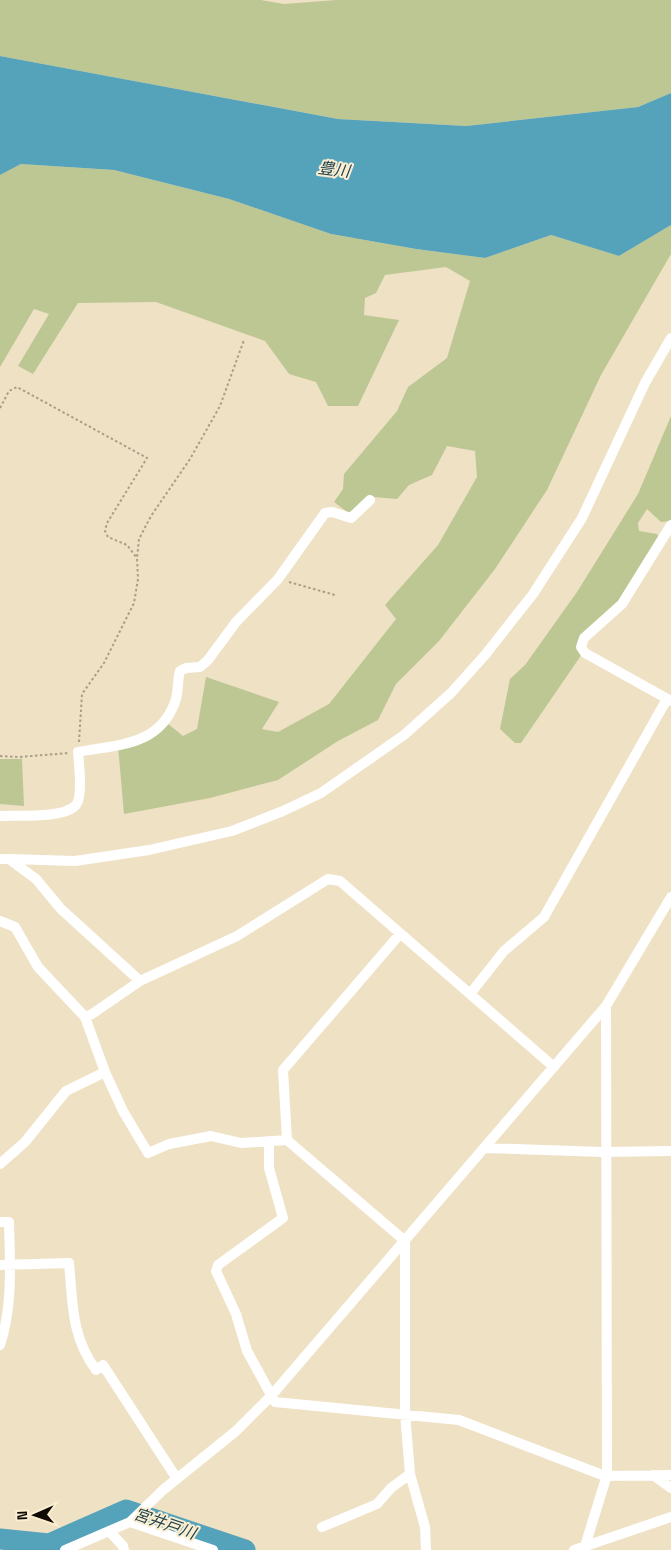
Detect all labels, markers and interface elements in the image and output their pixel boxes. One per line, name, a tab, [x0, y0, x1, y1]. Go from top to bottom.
water label: 豊川	[317, 157, 353, 182]
north arrow	[10, 1490, 60, 1540]
water label: 宮井戸川	[131, 1503, 200, 1544]
text: N	[13, 1510, 31, 1520]

